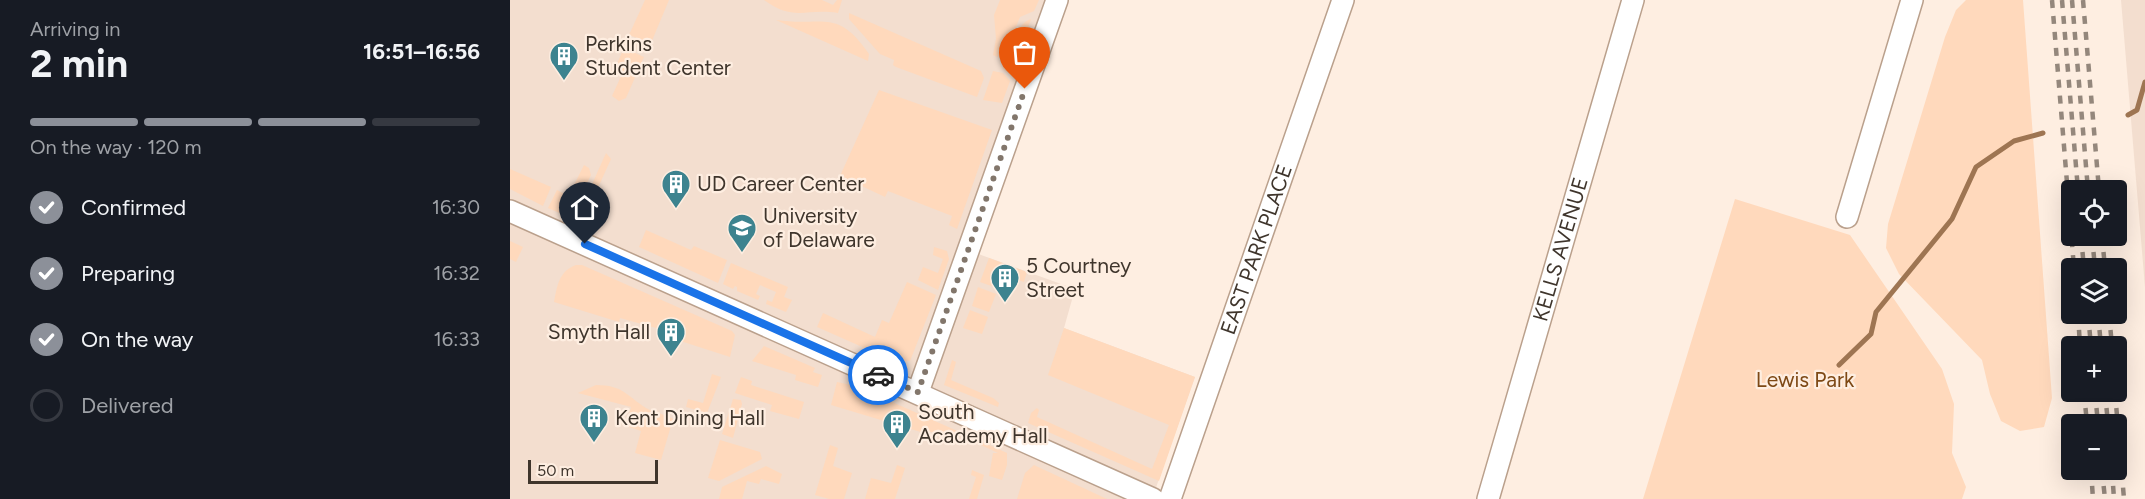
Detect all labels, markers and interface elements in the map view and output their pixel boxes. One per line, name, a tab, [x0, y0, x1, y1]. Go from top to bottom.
text: Arriving in	[30, 17, 120, 41]
pin	[999, 27, 1050, 89]
place label: Perkins Student Center	[585, 31, 731, 80]
icon: bag	[1008, 36, 1041, 69]
text: 16:51–16:56	[363, 38, 480, 65]
text: 2 min	[30, 40, 128, 87]
building icon: Perkins Student Center	[548, 40, 580, 82]
text: On the way · 120 m	[30, 135, 201, 159]
street label: EAST PARK PLACE	[1215, 161, 1297, 338]
building icon: UD Career Center	[660, 168, 692, 210]
place label: UD Career Center	[697, 171, 864, 196]
street label: KELLS AVENUE	[1527, 174, 1593, 324]
map controls	[2061, 180, 2127, 480]
button: locate	[2061, 180, 2127, 246]
pin	[559, 182, 610, 244]
icon: check	[30, 191, 63, 224]
icon: home	[568, 191, 601, 224]
text: Confirmed	[81, 194, 186, 221]
text: 16:30	[432, 195, 480, 219]
place label: University of Delaware	[763, 203, 875, 252]
school or university icon: University of Delaware	[726, 212, 758, 254]
place label: 5 Courtney Street	[1026, 253, 1131, 302]
icon: check	[30, 257, 63, 290]
button: layers	[2061, 258, 2127, 324]
text: Preparing	[81, 260, 175, 287]
text: 16:32	[433, 261, 480, 285]
building icon: 5 Courtney Street	[989, 262, 1021, 304]
building icon: Smyth Hall	[655, 316, 687, 358]
place label: Smyth Hall	[548, 319, 650, 344]
icon: check	[30, 323, 63, 356]
text: On the way	[81, 326, 193, 353]
text: 16:33	[434, 327, 480, 351]
button: +	[2061, 336, 2127, 402]
courier	[848, 345, 908, 405]
icon: car	[862, 359, 895, 392]
park label: Lewis Park	[1756, 367, 1855, 392]
text: Delivered	[81, 392, 174, 419]
place label: South Academy Hall	[918, 399, 1048, 448]
building icon: Kent Dining Hall	[578, 402, 610, 444]
place label: Kent Dining Hall	[615, 405, 765, 430]
building icon: South Academy Hall	[881, 408, 913, 450]
button: −	[2061, 414, 2127, 480]
scale bar	[528, 457, 658, 484]
text: 50 m	[537, 461, 574, 480]

